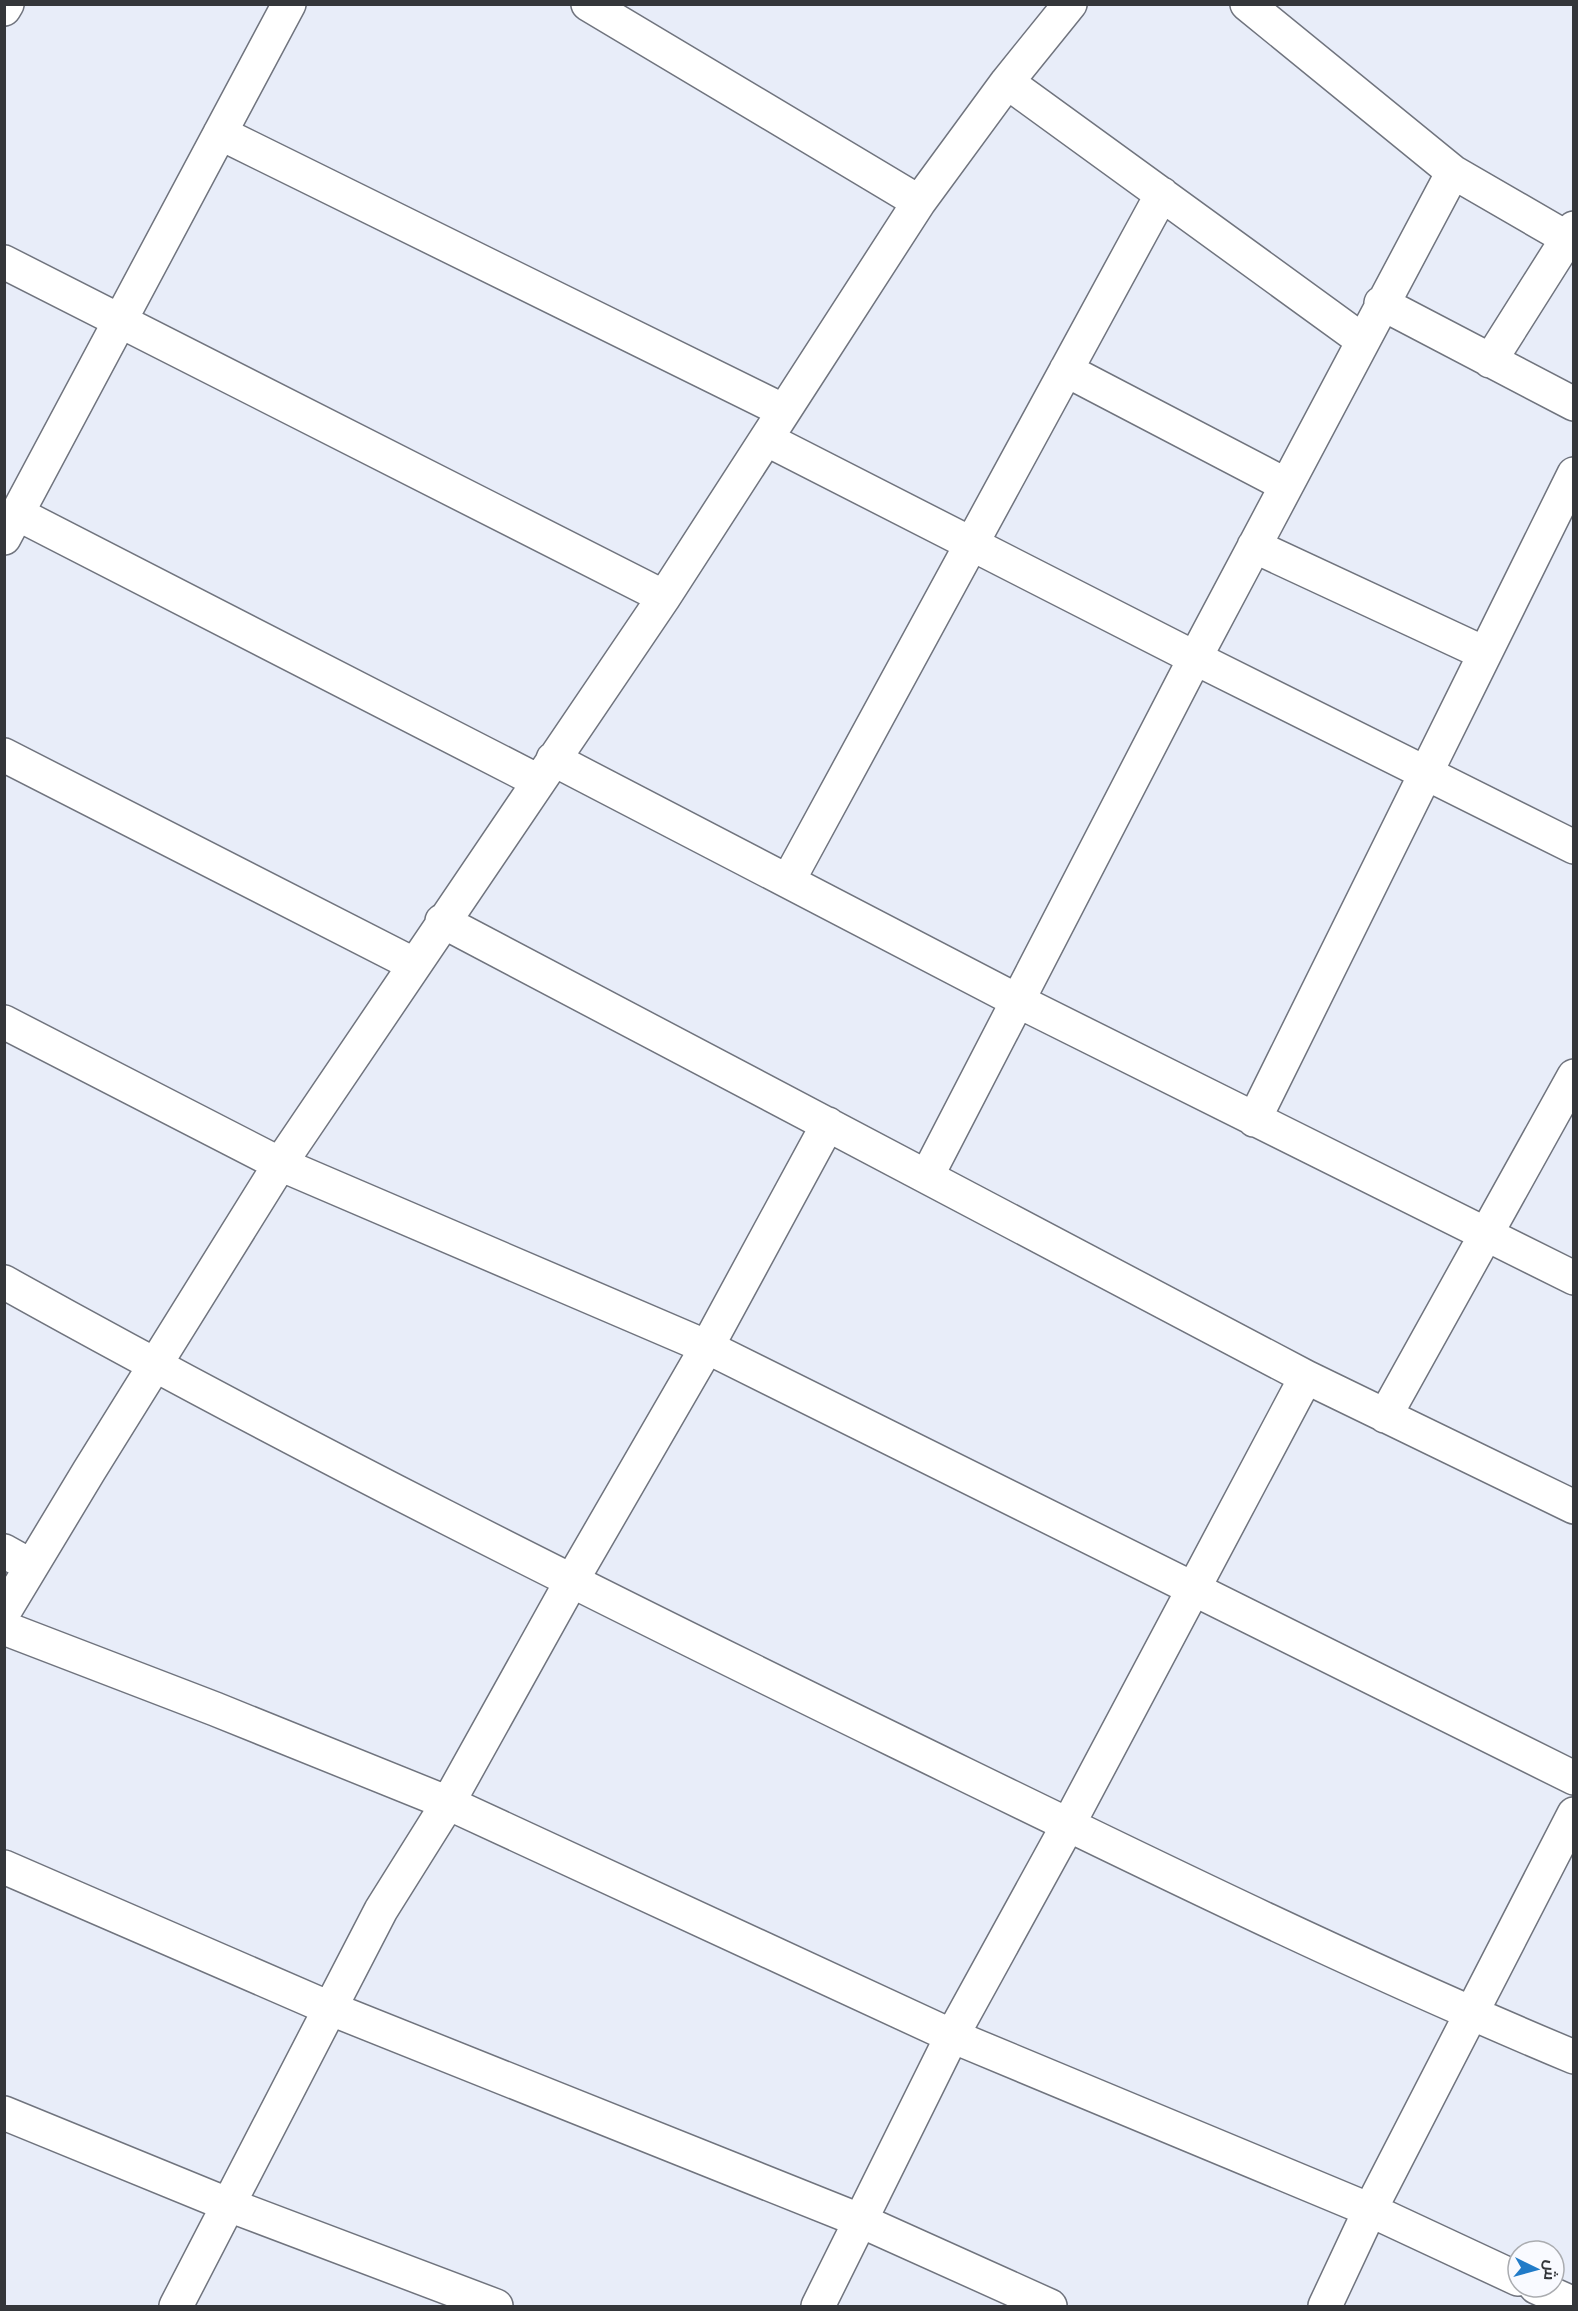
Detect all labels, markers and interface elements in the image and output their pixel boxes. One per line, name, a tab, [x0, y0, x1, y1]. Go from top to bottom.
north arrow	[1506, 2239, 1566, 2299]
text: ش	[1540, 2259, 1560, 2281]

